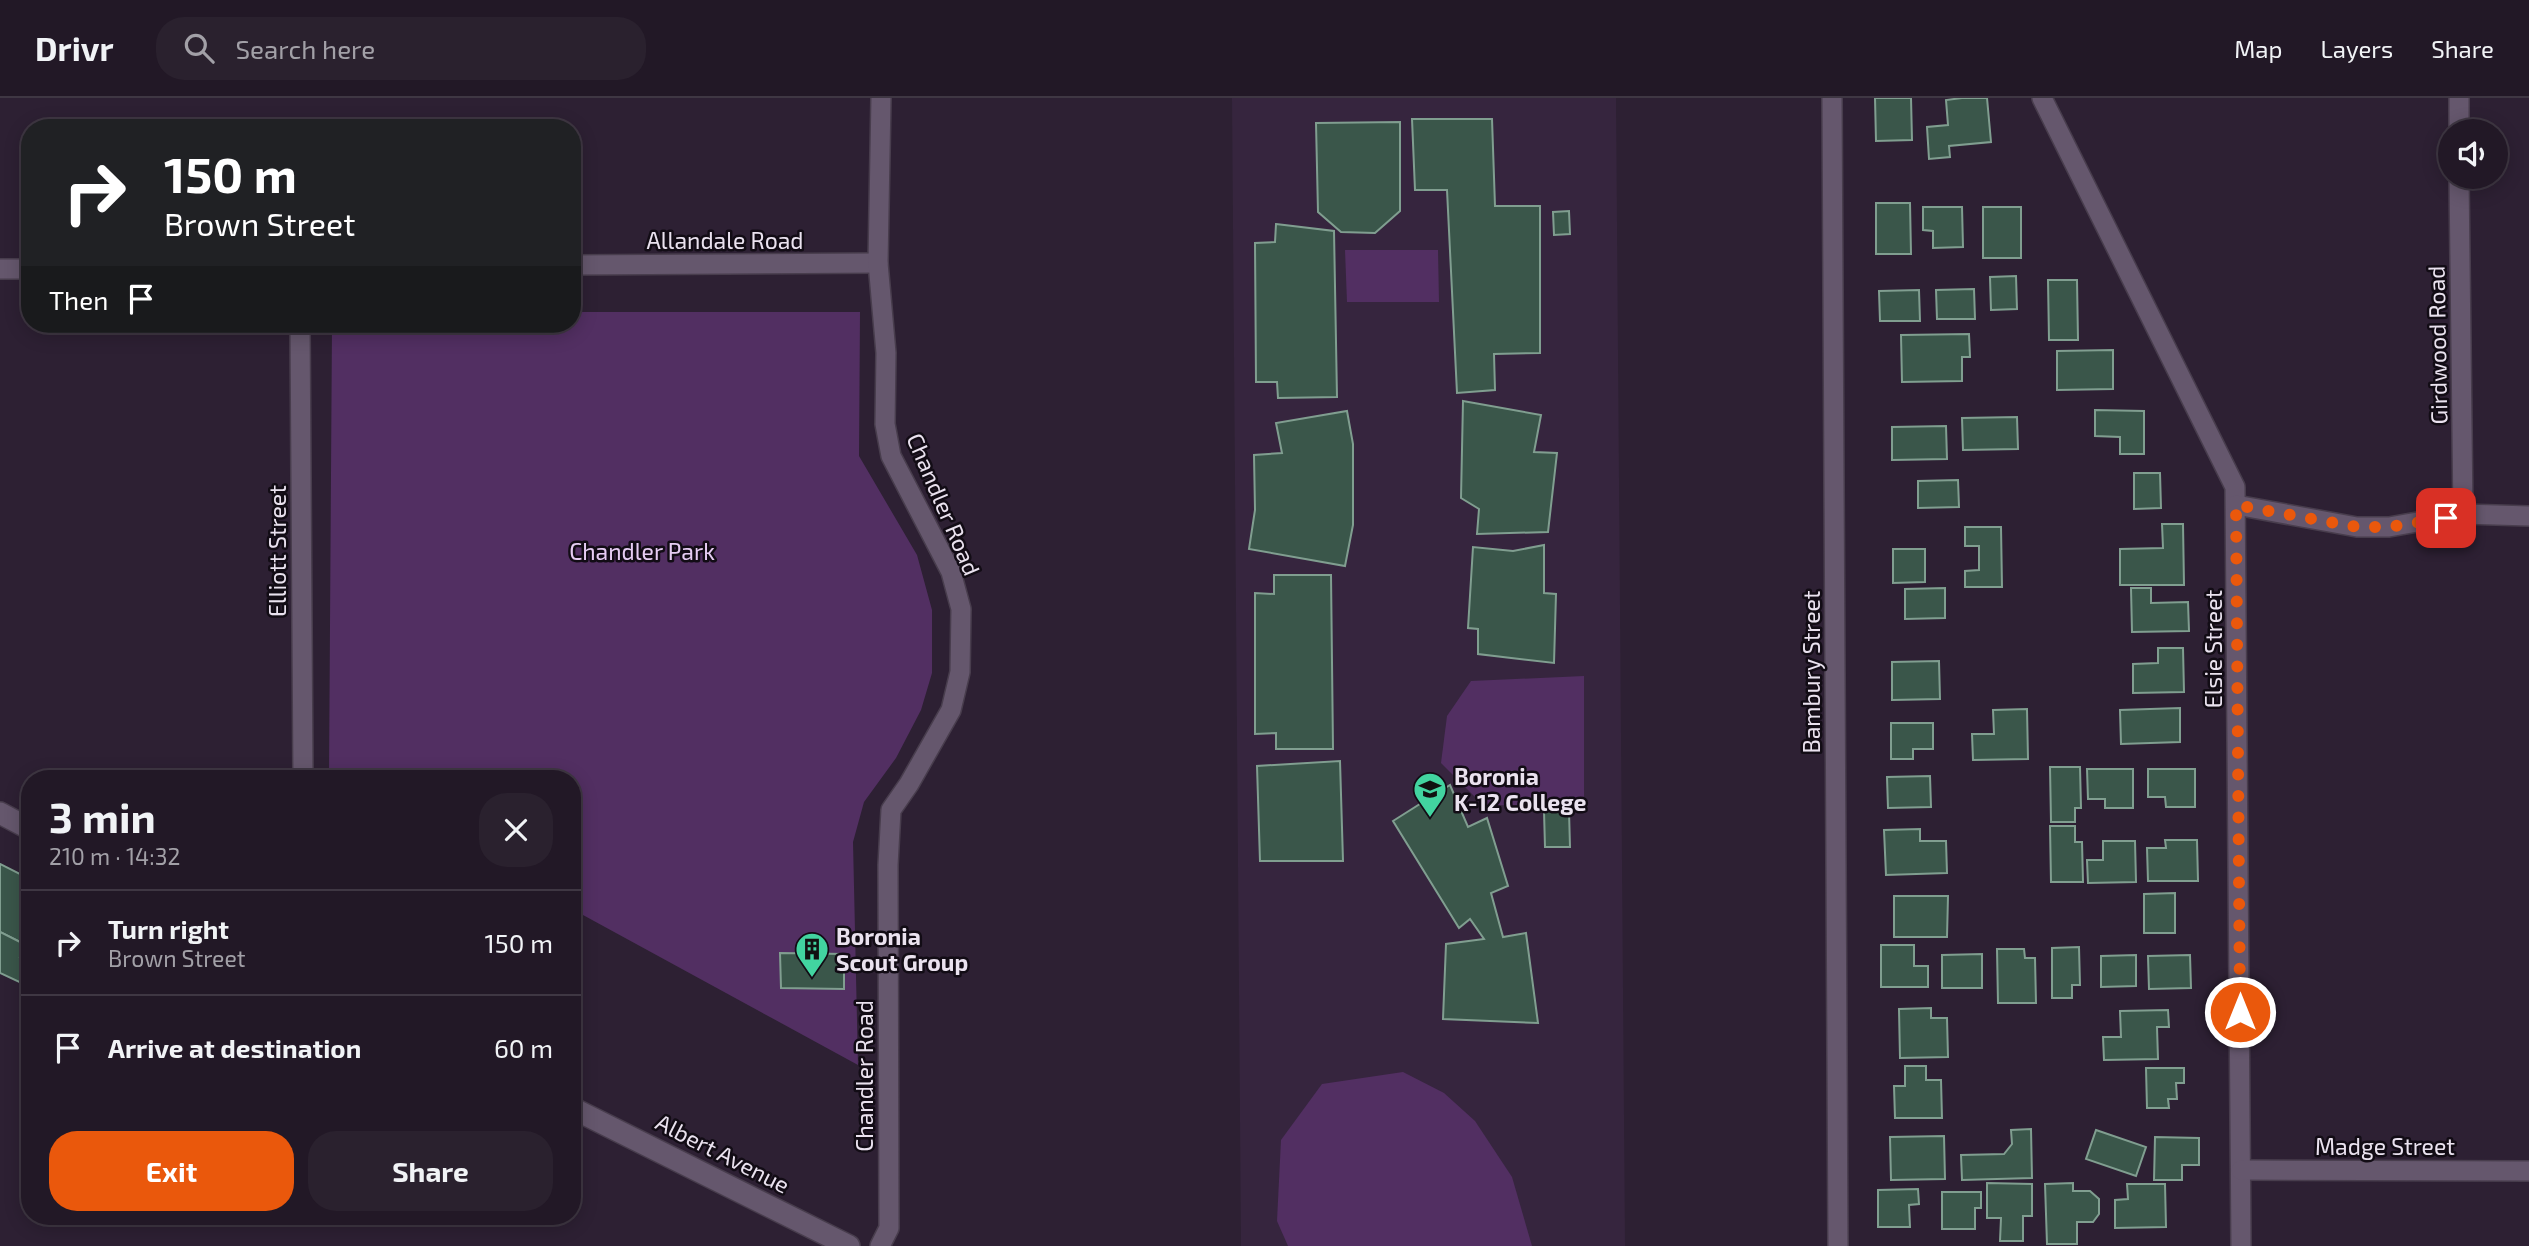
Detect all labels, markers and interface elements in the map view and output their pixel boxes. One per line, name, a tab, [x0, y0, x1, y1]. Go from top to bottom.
search box	[156, 17, 646, 80]
text: Drivr	[35, 28, 114, 68]
icon: search	[180, 29, 218, 67]
text: Search here	[236, 33, 375, 64]
text: Map	[2234, 34, 2282, 63]
text: Layers	[2320, 34, 2393, 63]
text: Share	[2431, 34, 2494, 63]
map controls	[2438, 119, 2508, 189]
button: sound	[2438, 119, 2508, 189]
text: 150 m	[164, 144, 297, 203]
icon: right	[49, 147, 140, 238]
text: Brown Street	[164, 204, 355, 242]
street label: Allandale Road	[646, 226, 804, 254]
street label: Girdwood Road	[2422, 265, 2452, 425]
icon: arrive	[122, 280, 160, 318]
text: Then	[49, 284, 108, 315]
street label: Chandler Road	[901, 429, 987, 579]
street label: Elliott Street	[263, 485, 291, 617]
pin	[2416, 488, 2476, 548]
icon: arrive	[2427, 499, 2465, 537]
park label: Chandler Park	[569, 537, 715, 565]
street label: Bambury Street	[1797, 590, 1825, 754]
street label: Elsie Street	[2199, 590, 2227, 708]
place label: Boronia K-12 College	[1454, 762, 1587, 816]
school or university icon: Boronia K-12 College	[1411, 770, 1449, 819]
text: 3 min	[49, 791, 156, 841]
button: close	[479, 793, 553, 867]
text: 210 m · 14:32	[49, 842, 180, 870]
text: Turn right	[108, 913, 229, 944]
place label: Boronia Scout Group	[836, 922, 968, 976]
icon: right	[49, 924, 87, 962]
text: 150 m	[484, 927, 553, 958]
building icon: Boronia Scout Group	[793, 930, 831, 979]
text: Brown Street	[108, 944, 246, 972]
position arrow	[2203, 975, 2277, 1049]
street label: Chandler Road	[850, 1000, 878, 1152]
icon: arrive	[49, 1029, 87, 1067]
text: Arrive at destination	[108, 1032, 361, 1063]
text: 60 m	[494, 1032, 553, 1063]
street label: Albert Avenue	[651, 1107, 795, 1199]
button: Exit	[49, 1131, 294, 1211]
button: Share	[308, 1131, 553, 1211]
street label: Madge Street	[2315, 1132, 2455, 1160]

